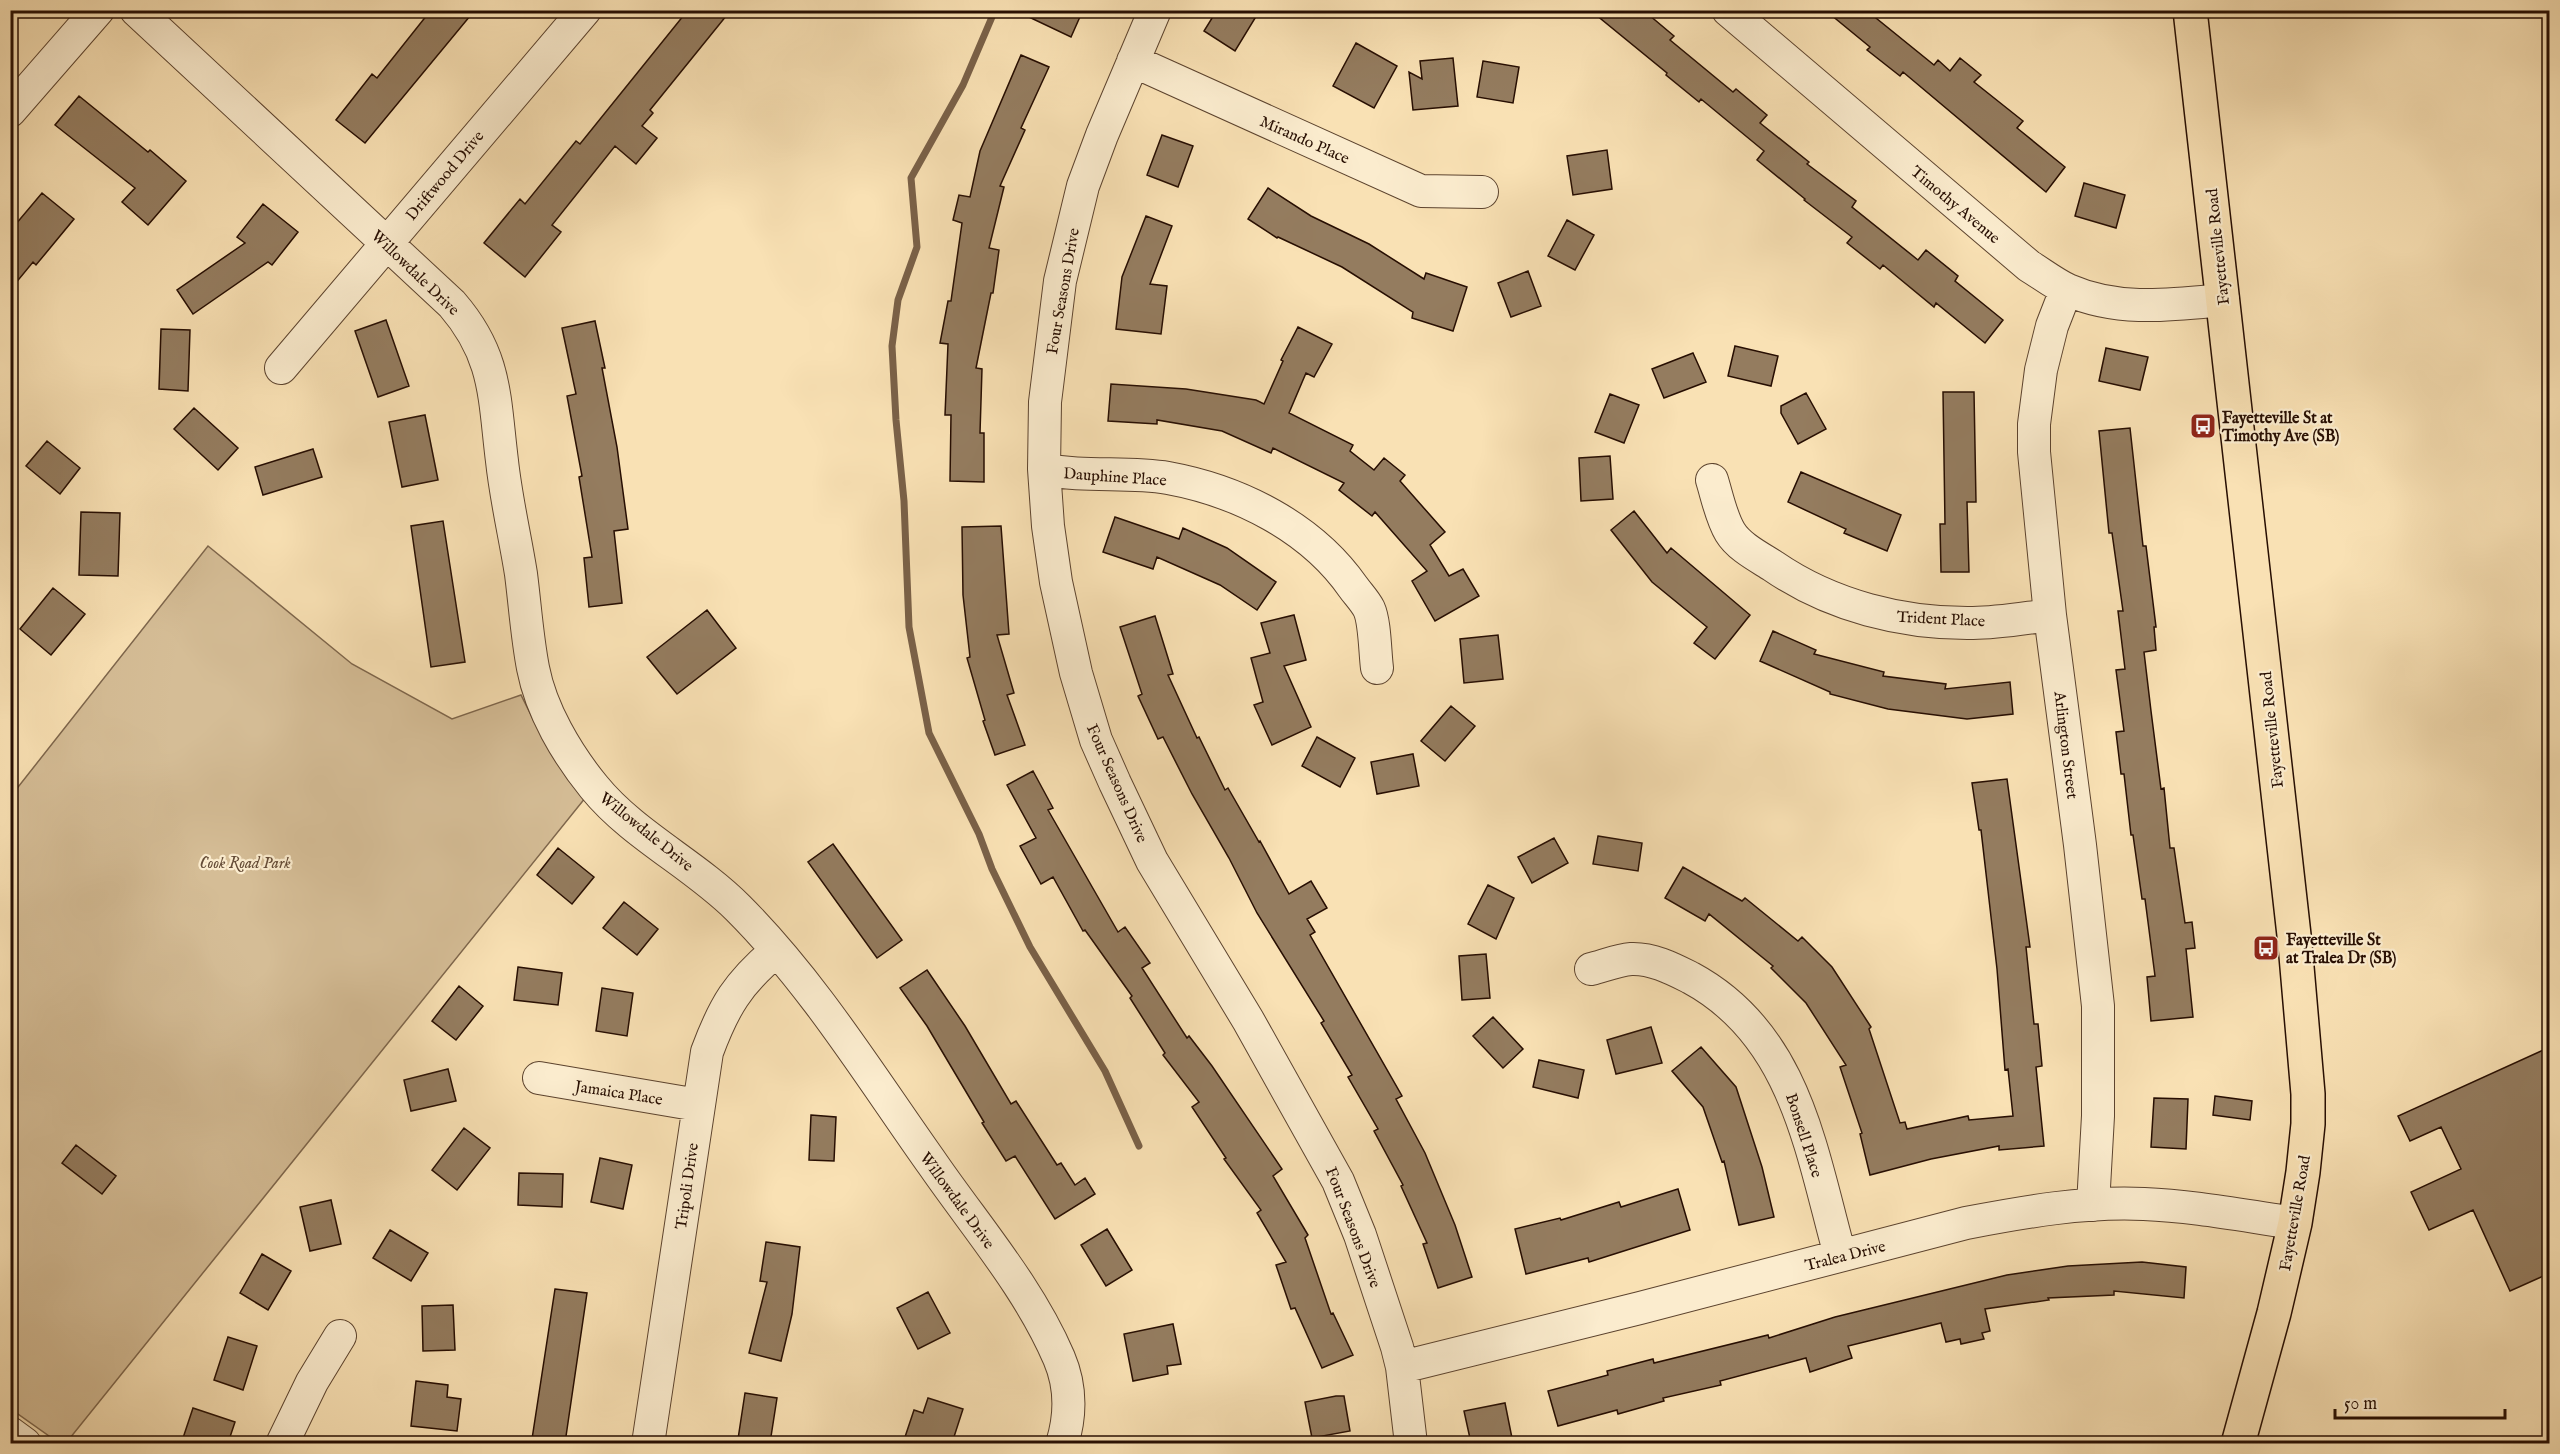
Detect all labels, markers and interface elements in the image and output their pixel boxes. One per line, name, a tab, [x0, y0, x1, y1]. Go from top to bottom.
street label: Mirando Place	[1256, 112, 1352, 169]
street label: Driftwood Drive	[402, 127, 489, 225]
street label: Timothy Avenue	[1906, 162, 2004, 249]
street label: Fayetteville Road	[2203, 187, 2235, 306]
street label: Willowdale Drive	[366, 226, 463, 321]
street label: Four Seasons Drive	[1043, 227, 1085, 356]
place label: Fayetteville St at Timothy Ave (SB)	[2221, 409, 2339, 447]
bus stop icon: Fayetteville St at Timothy Ave (SB)	[2188, 411, 2218, 441]
street label: Dauphine Place	[1063, 464, 1167, 492]
street label: Trident Place	[1896, 608, 1986, 632]
street label: Fayetteville Road	[2257, 670, 2289, 789]
street label: Arlington Street	[2048, 689, 2082, 801]
street label: Four Seasons Drive	[1081, 721, 1151, 846]
street label: Willowdale Drive	[595, 789, 697, 876]
park label: Cook Road Park	[199, 854, 291, 874]
place label: Fayetteville St at Tralea Dr (SB)	[2286, 931, 2396, 969]
bus stop icon: Fayetteville St at Tralea Dr (SB)	[2251, 933, 2281, 963]
street label: Jamaica Place	[571, 1077, 664, 1111]
street label: Bonsell Place	[1780, 1091, 1826, 1180]
street label: Tripoli Drive	[672, 1142, 704, 1231]
street label: Willowdale Drive	[915, 1149, 998, 1254]
street label: Fayetteville Road	[2276, 1153, 2316, 1273]
street label: Four Seasons Drive	[1320, 1164, 1384, 1291]
street label: Tralea Drive	[1803, 1237, 1888, 1277]
scale bar	[2335, 1382, 2504, 1420]
text: 50 m	[2344, 1393, 2377, 1416]

